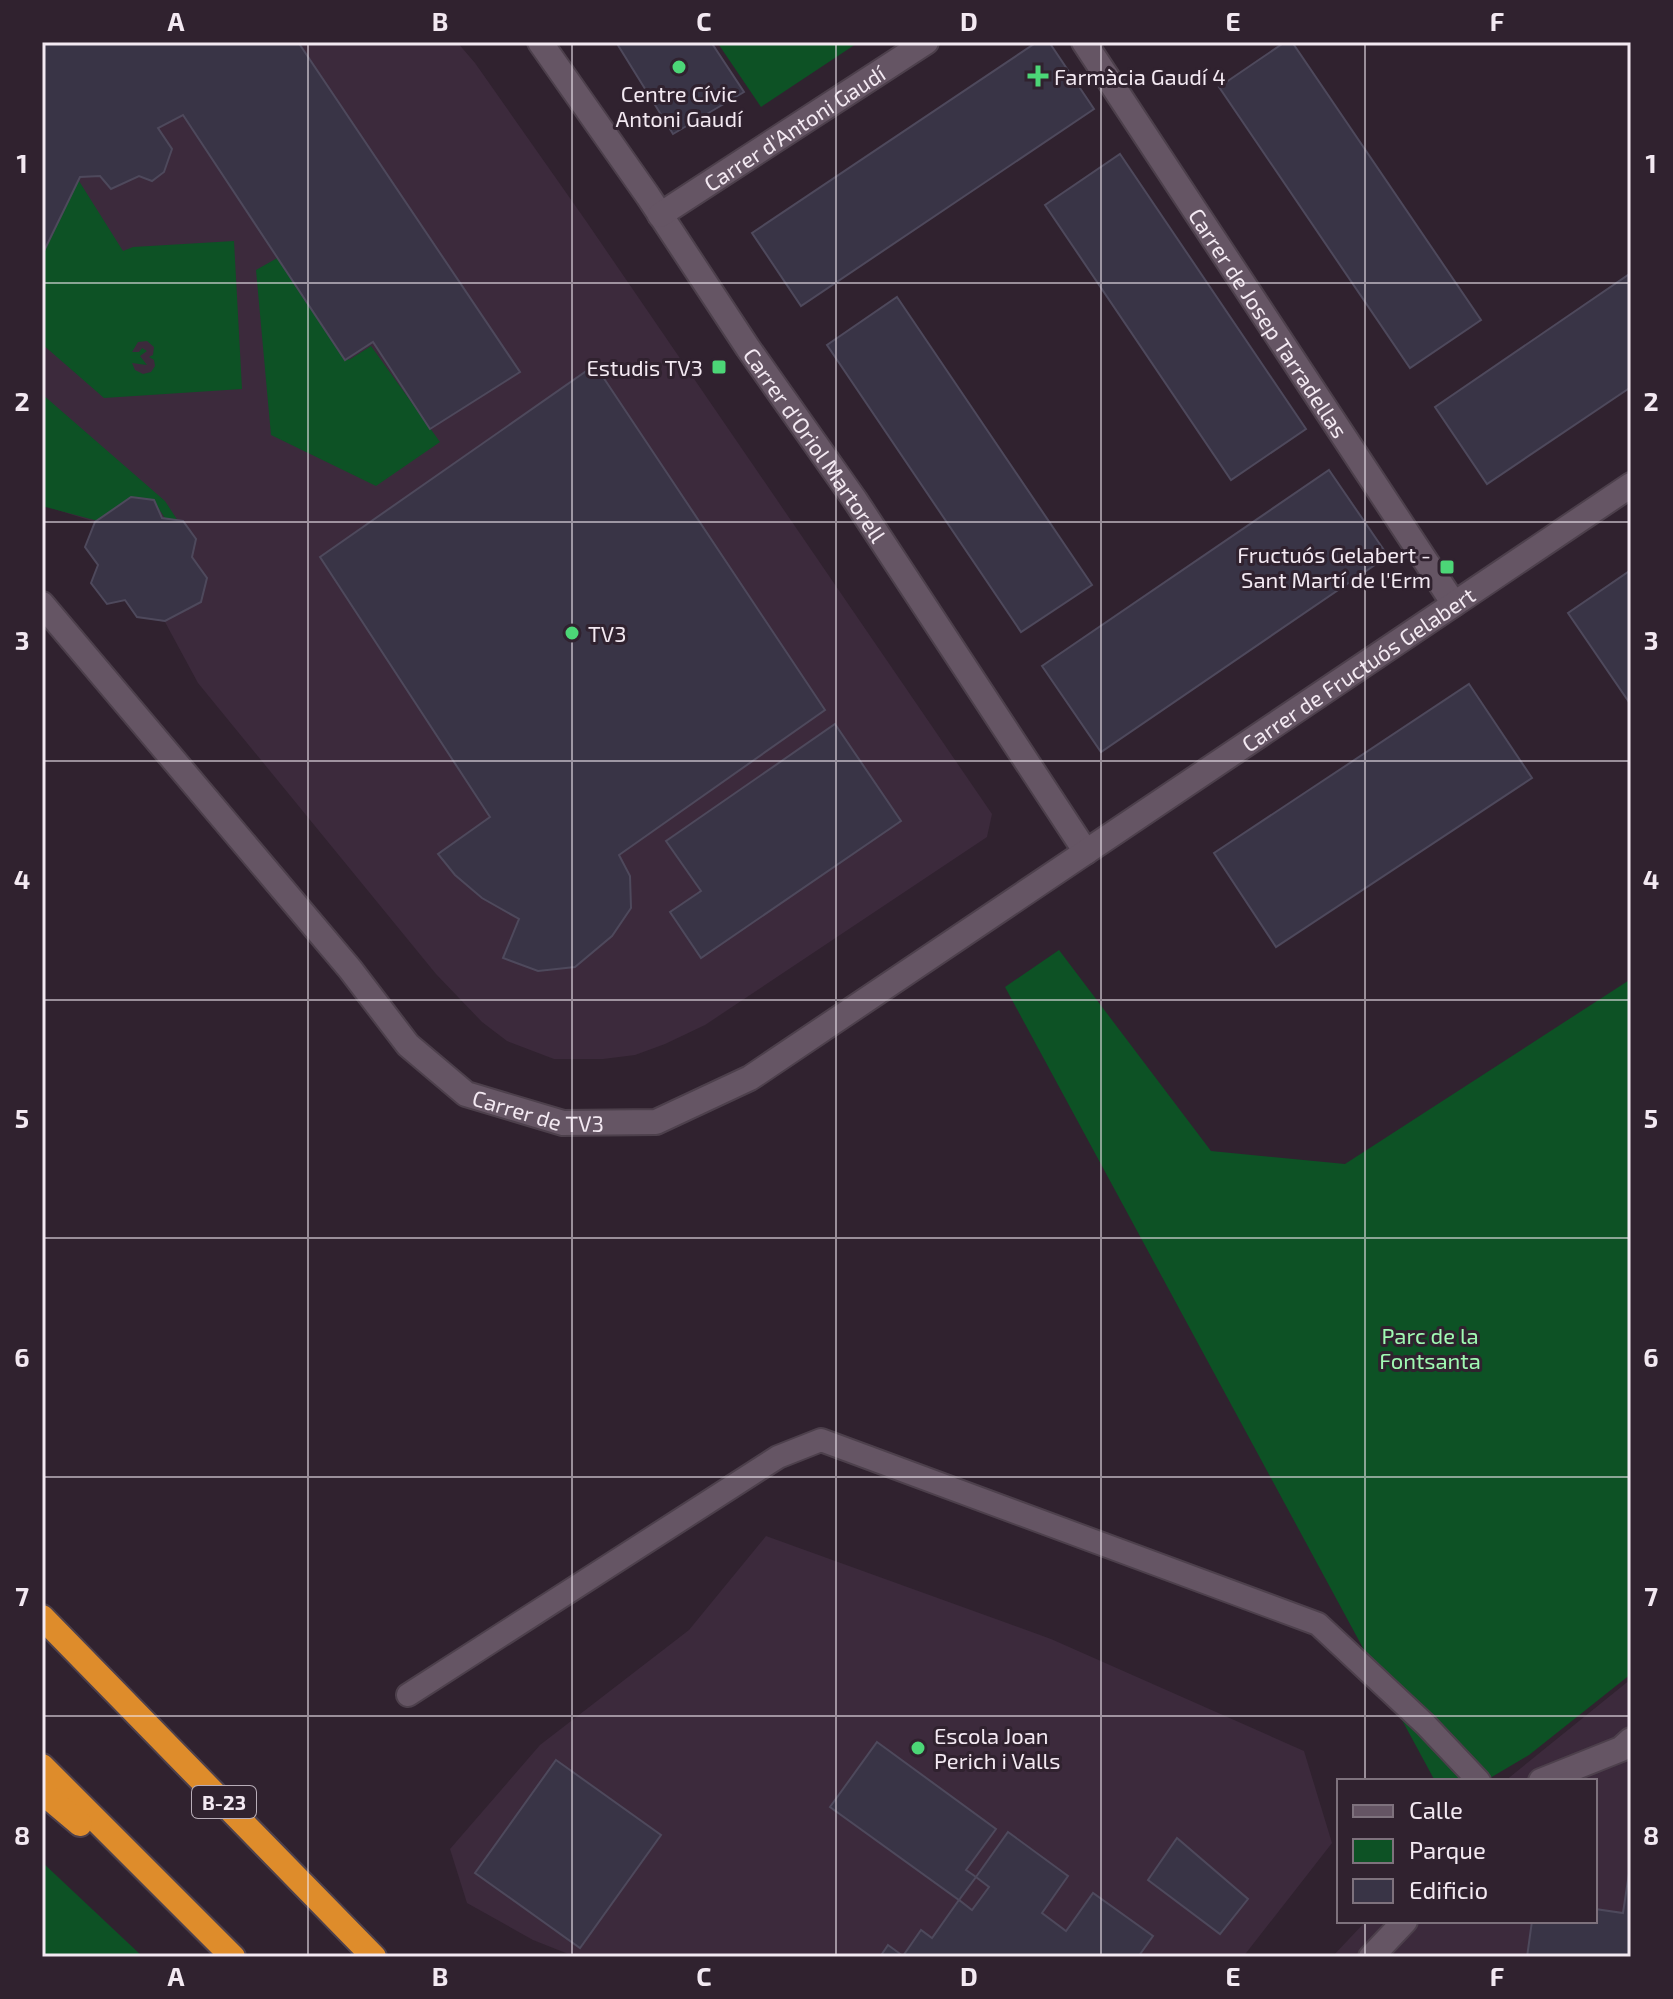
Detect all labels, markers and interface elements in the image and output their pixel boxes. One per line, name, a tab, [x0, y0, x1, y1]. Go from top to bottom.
text: A	[168, 5, 185, 36]
text: B	[432, 5, 448, 36]
text: C	[696, 5, 712, 36]
text: D	[960, 5, 978, 36]
text: E	[1225, 5, 1241, 36]
text: F	[1490, 5, 1504, 36]
marker: Centre Cívic Antoni Gaudí	[670, 58, 688, 76]
street label: Carrer d'Antoni Gaudí	[699, 59, 891, 196]
place label: Farmàcia Gaudí 4	[1054, 63, 1226, 89]
marker: Farmàcia Gaudí 4	[1029, 67, 1047, 85]
place label: Centre Cívic Antoni Gaudí	[615, 80, 744, 131]
text: 1	[16, 147, 28, 178]
text: 1	[1645, 147, 1657, 178]
street label: Carrer de Josep Tarradellas	[1184, 203, 1354, 442]
street label: Carrer d'Oriol Martorell	[739, 342, 892, 547]
place label: Estudis TV3	[587, 354, 703, 380]
marker: Estudis TV3	[710, 358, 728, 376]
text: 2	[14, 385, 30, 416]
text: 2	[1643, 385, 1659, 416]
place label: Fructuós Gelabert - Sant Martí de l'Erm	[1237, 541, 1431, 592]
marker: Fructuós Gelabert - Sant Martí de l'Erm	[1438, 558, 1456, 576]
street label: Carrer de Fructuós Gelabert	[1236, 581, 1479, 756]
place label: TV3	[588, 620, 626, 646]
text: 3	[15, 624, 29, 655]
marker: TV3	[563, 624, 581, 642]
text: 3	[1644, 624, 1658, 655]
text: 4	[14, 863, 30, 894]
text: 4	[1643, 863, 1659, 894]
street label: Carrer de TV3	[470, 1084, 604, 1136]
text: 5	[15, 1102, 29, 1133]
text: 5	[1644, 1102, 1658, 1133]
park label: Parc de la Fontsanta	[1379, 1322, 1481, 1373]
text: 6	[14, 1341, 30, 1372]
text: 6	[1643, 1341, 1659, 1372]
text: 7	[15, 1580, 29, 1611]
text: 7	[1644, 1580, 1658, 1611]
place label: Escola Joan Perich i Valls	[934, 1722, 1060, 1773]
marker: Escola Joan Perich i Valls	[909, 1739, 927, 1757]
legend	[1337, 1779, 1597, 1923]
road number: B-23	[192, 1786, 256, 1818]
text: Calle	[1409, 1795, 1463, 1824]
text: 8	[14, 1819, 30, 1850]
text: 8	[1643, 1819, 1659, 1850]
text: Parque	[1409, 1835, 1486, 1864]
text: Edificio	[1409, 1875, 1488, 1904]
text: A	[168, 1960, 185, 1991]
text: B	[432, 1960, 448, 1991]
text: C	[696, 1960, 712, 1991]
text: D	[960, 1960, 978, 1991]
text: E	[1225, 1960, 1241, 1991]
text: F	[1490, 1960, 1504, 1991]

